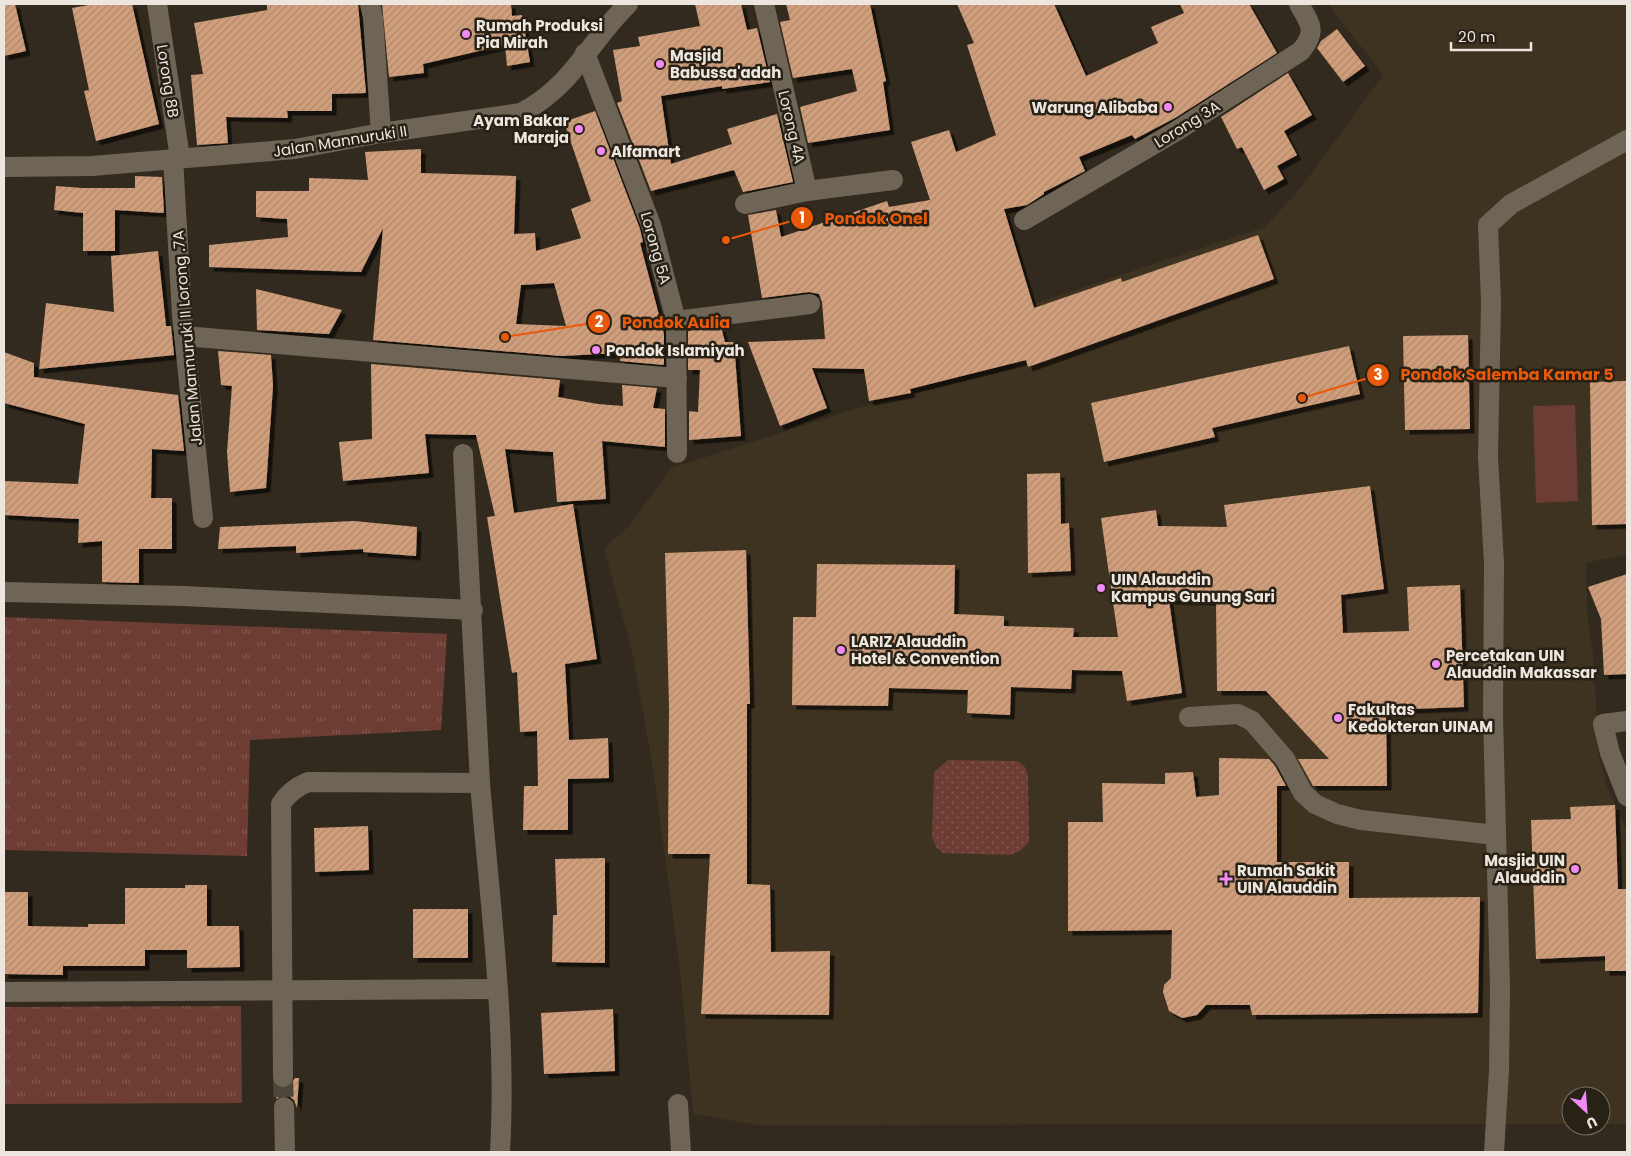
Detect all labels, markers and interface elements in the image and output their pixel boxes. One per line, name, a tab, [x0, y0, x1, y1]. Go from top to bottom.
place label: Rumah Produksi Pia Mirah	[476, 15, 603, 53]
scale bar	[1451, 20, 1531, 52]
text: 20 m	[1458, 26, 1496, 47]
marker: Rumah Produksi Pia Mirah	[460, 28, 472, 40]
street label: Lorong 8B	[152, 43, 184, 119]
place label: Masjid Babussa'adah	[670, 45, 781, 83]
marker: Masjid Babussa'adah	[654, 58, 666, 70]
street label: Lorong 4A	[773, 88, 811, 166]
street label: Lorong 3A	[1150, 95, 1224, 153]
place label: Warung Alibaba	[1031, 97, 1158, 118]
marker: Warung Alibaba	[1162, 101, 1174, 113]
place label: Ayam Bakar Maraja	[473, 110, 570, 148]
street label: Jalan Mannuruki II	[271, 120, 409, 162]
marker: Ayam Bakar Maraja	[573, 123, 585, 135]
place label: Alfamart	[611, 141, 681, 162]
marker: Alfamart	[595, 145, 607, 157]
callout: Pondok Onel	[790, 203, 938, 234]
text: 1	[799, 207, 805, 228]
text: Pondok Onel	[824, 207, 928, 230]
street label: Lorong 5A	[636, 209, 676, 287]
street label: Jalan Mannuruki II Lorong .7A	[167, 230, 207, 446]
callout: Pondok Aulia	[587, 306, 740, 337]
text: 2	[595, 311, 604, 332]
text: Pondok Aulia	[622, 311, 730, 334]
place label: Pondok Islamiyah	[606, 340, 745, 361]
marker: Pondok Islamiyah	[590, 344, 602, 356]
callout: Pondok Salemba Kamar 5	[1365, 359, 1623, 390]
text: Pondok Salemba Kamar 5	[1400, 363, 1614, 386]
text: 3	[1373, 364, 1383, 385]
place label: UIN Alauddin Kampus Gunung Sari	[1111, 569, 1275, 607]
marker: UIN Alauddin Kampus Gunung Sari	[1095, 582, 1107, 594]
place label: LARIZ Alauddin Hotel & Convention	[851, 631, 1000, 669]
marker: LARIZ Alauddin Hotel & Convention	[835, 644, 847, 656]
place label: Percetakan UIN Alauddin Makassar	[1446, 645, 1597, 683]
marker: Percetakan UIN Alauddin Makassar	[1430, 658, 1442, 670]
place label: Fakultas Kedokteran UINAM	[1348, 699, 1493, 737]
marker: Fakultas Kedokteran UINAM	[1332, 712, 1344, 724]
place label: Masjid UIN Alauddin	[1484, 850, 1565, 888]
place label: Rumah Sakit UIN Alauddin	[1237, 860, 1337, 898]
marker: Masjid UIN Alauddin	[1569, 863, 1581, 875]
marker: Rumah Sakit UIN Alauddin	[1219, 872, 1233, 886]
north arrow	[1561, 1086, 1611, 1136]
text: U	[1583, 1112, 1601, 1134]

